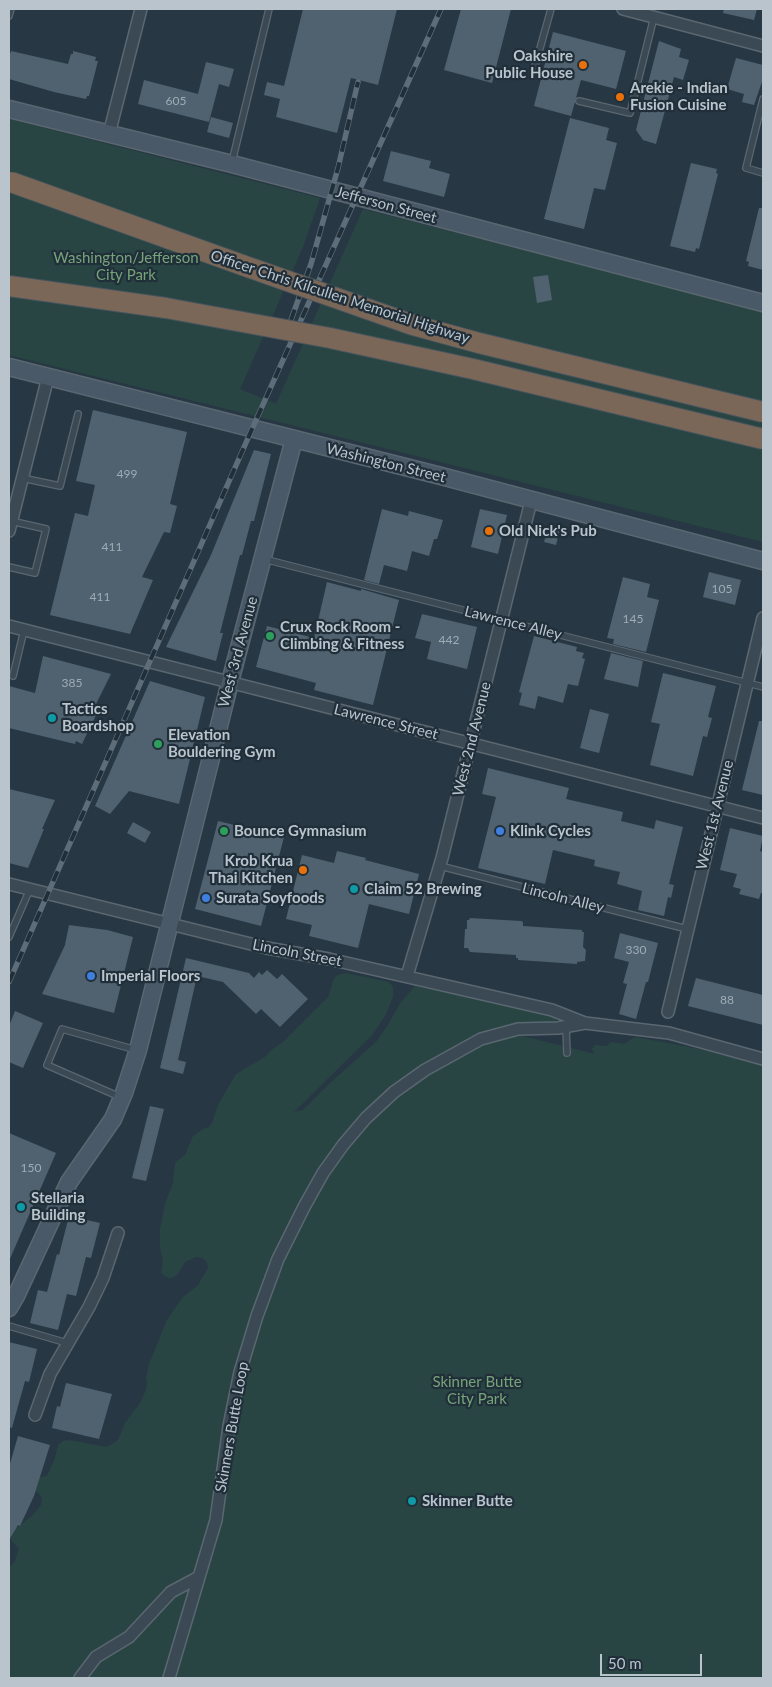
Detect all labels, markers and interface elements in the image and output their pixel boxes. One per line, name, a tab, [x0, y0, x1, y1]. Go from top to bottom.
place label: Oakshire Public House	[485, 47, 573, 82]
marker: Oakshire Public House	[577, 59, 589, 71]
place label: Arekie - Indian Fusion Cuisine	[630, 79, 728, 114]
marker: Arekie - Indian Fusion Cuisine	[614, 91, 626, 103]
house number: 605	[166, 94, 186, 108]
street label: Jefferson Street	[334, 183, 438, 227]
street label: Officer Chris Kilcullen Memorial Highway	[208, 247, 472, 347]
park label: Washington/Jefferson City Park	[53, 249, 199, 284]
street label: Washington Street	[324, 439, 448, 487]
house number: 499	[117, 467, 137, 481]
place label: Old Nick's Pub	[499, 522, 597, 540]
marker: Old Nick's Pub	[483, 525, 495, 537]
house number: 411	[102, 540, 122, 554]
house number: 105	[712, 582, 732, 596]
house number: 411	[90, 590, 110, 604]
street label: West 3rd Avenue	[215, 595, 261, 709]
street label: Lawrence Alley	[462, 602, 564, 644]
house number: 145	[623, 612, 643, 626]
place label: Crux Rock Room - Climbing & Fitness	[280, 618, 404, 653]
marker: Crux Rock Room - Climbing & Fitness	[264, 630, 276, 642]
house number: 442	[439, 633, 459, 647]
house number: 385	[62, 676, 82, 690]
street label: West 2nd Avenue	[449, 680, 495, 798]
place label: Tactics Boardshop	[62, 700, 134, 735]
street label: Lawrence Street	[332, 700, 440, 744]
marker: Tactics Boardshop	[46, 712, 58, 724]
place label: Elevation Bouldering Gym	[168, 726, 276, 761]
marker: Elevation Bouldering Gym	[152, 738, 164, 750]
street label: West 1st Avenue	[693, 758, 737, 872]
place label: Bounce Gymnasium	[234, 822, 367, 840]
place label: Klink Cycles	[510, 822, 591, 840]
marker: Bounce Gymnasium	[218, 825, 230, 837]
marker: Klink Cycles	[494, 825, 506, 837]
place label: Krob Krua Thai Kitchen	[209, 852, 293, 887]
marker: Krob Krua Thai Kitchen	[297, 864, 309, 876]
street label: Lincoln Alley	[520, 879, 606, 917]
place label: Claim 52 Brewing	[364, 880, 482, 898]
marker: Claim 52 Brewing	[348, 883, 360, 895]
place label: Surata Soyfoods	[216, 889, 324, 907]
marker: Surata Soyfoods	[200, 892, 212, 904]
street label: Lincoln Street	[251, 936, 343, 970]
house number: 330	[626, 943, 646, 957]
place label: Imperial Floors	[101, 967, 200, 985]
marker: Imperial Floors	[85, 970, 97, 982]
house number: 88	[720, 993, 734, 1007]
house number: 150	[21, 1161, 41, 1175]
place label: Stellaria Building	[31, 1189, 85, 1224]
marker: Stellaria Building	[15, 1201, 27, 1213]
street label: Skinners Butte Loop	[212, 1360, 252, 1494]
park label: Skinner Butte City Park	[432, 1373, 522, 1408]
place label: Skinner Butte	[422, 1492, 513, 1510]
marker: Skinner Butte	[406, 1495, 418, 1507]
scale bar	[602, 1644, 704, 1676]
text: 50 m	[608, 1654, 642, 1672]

